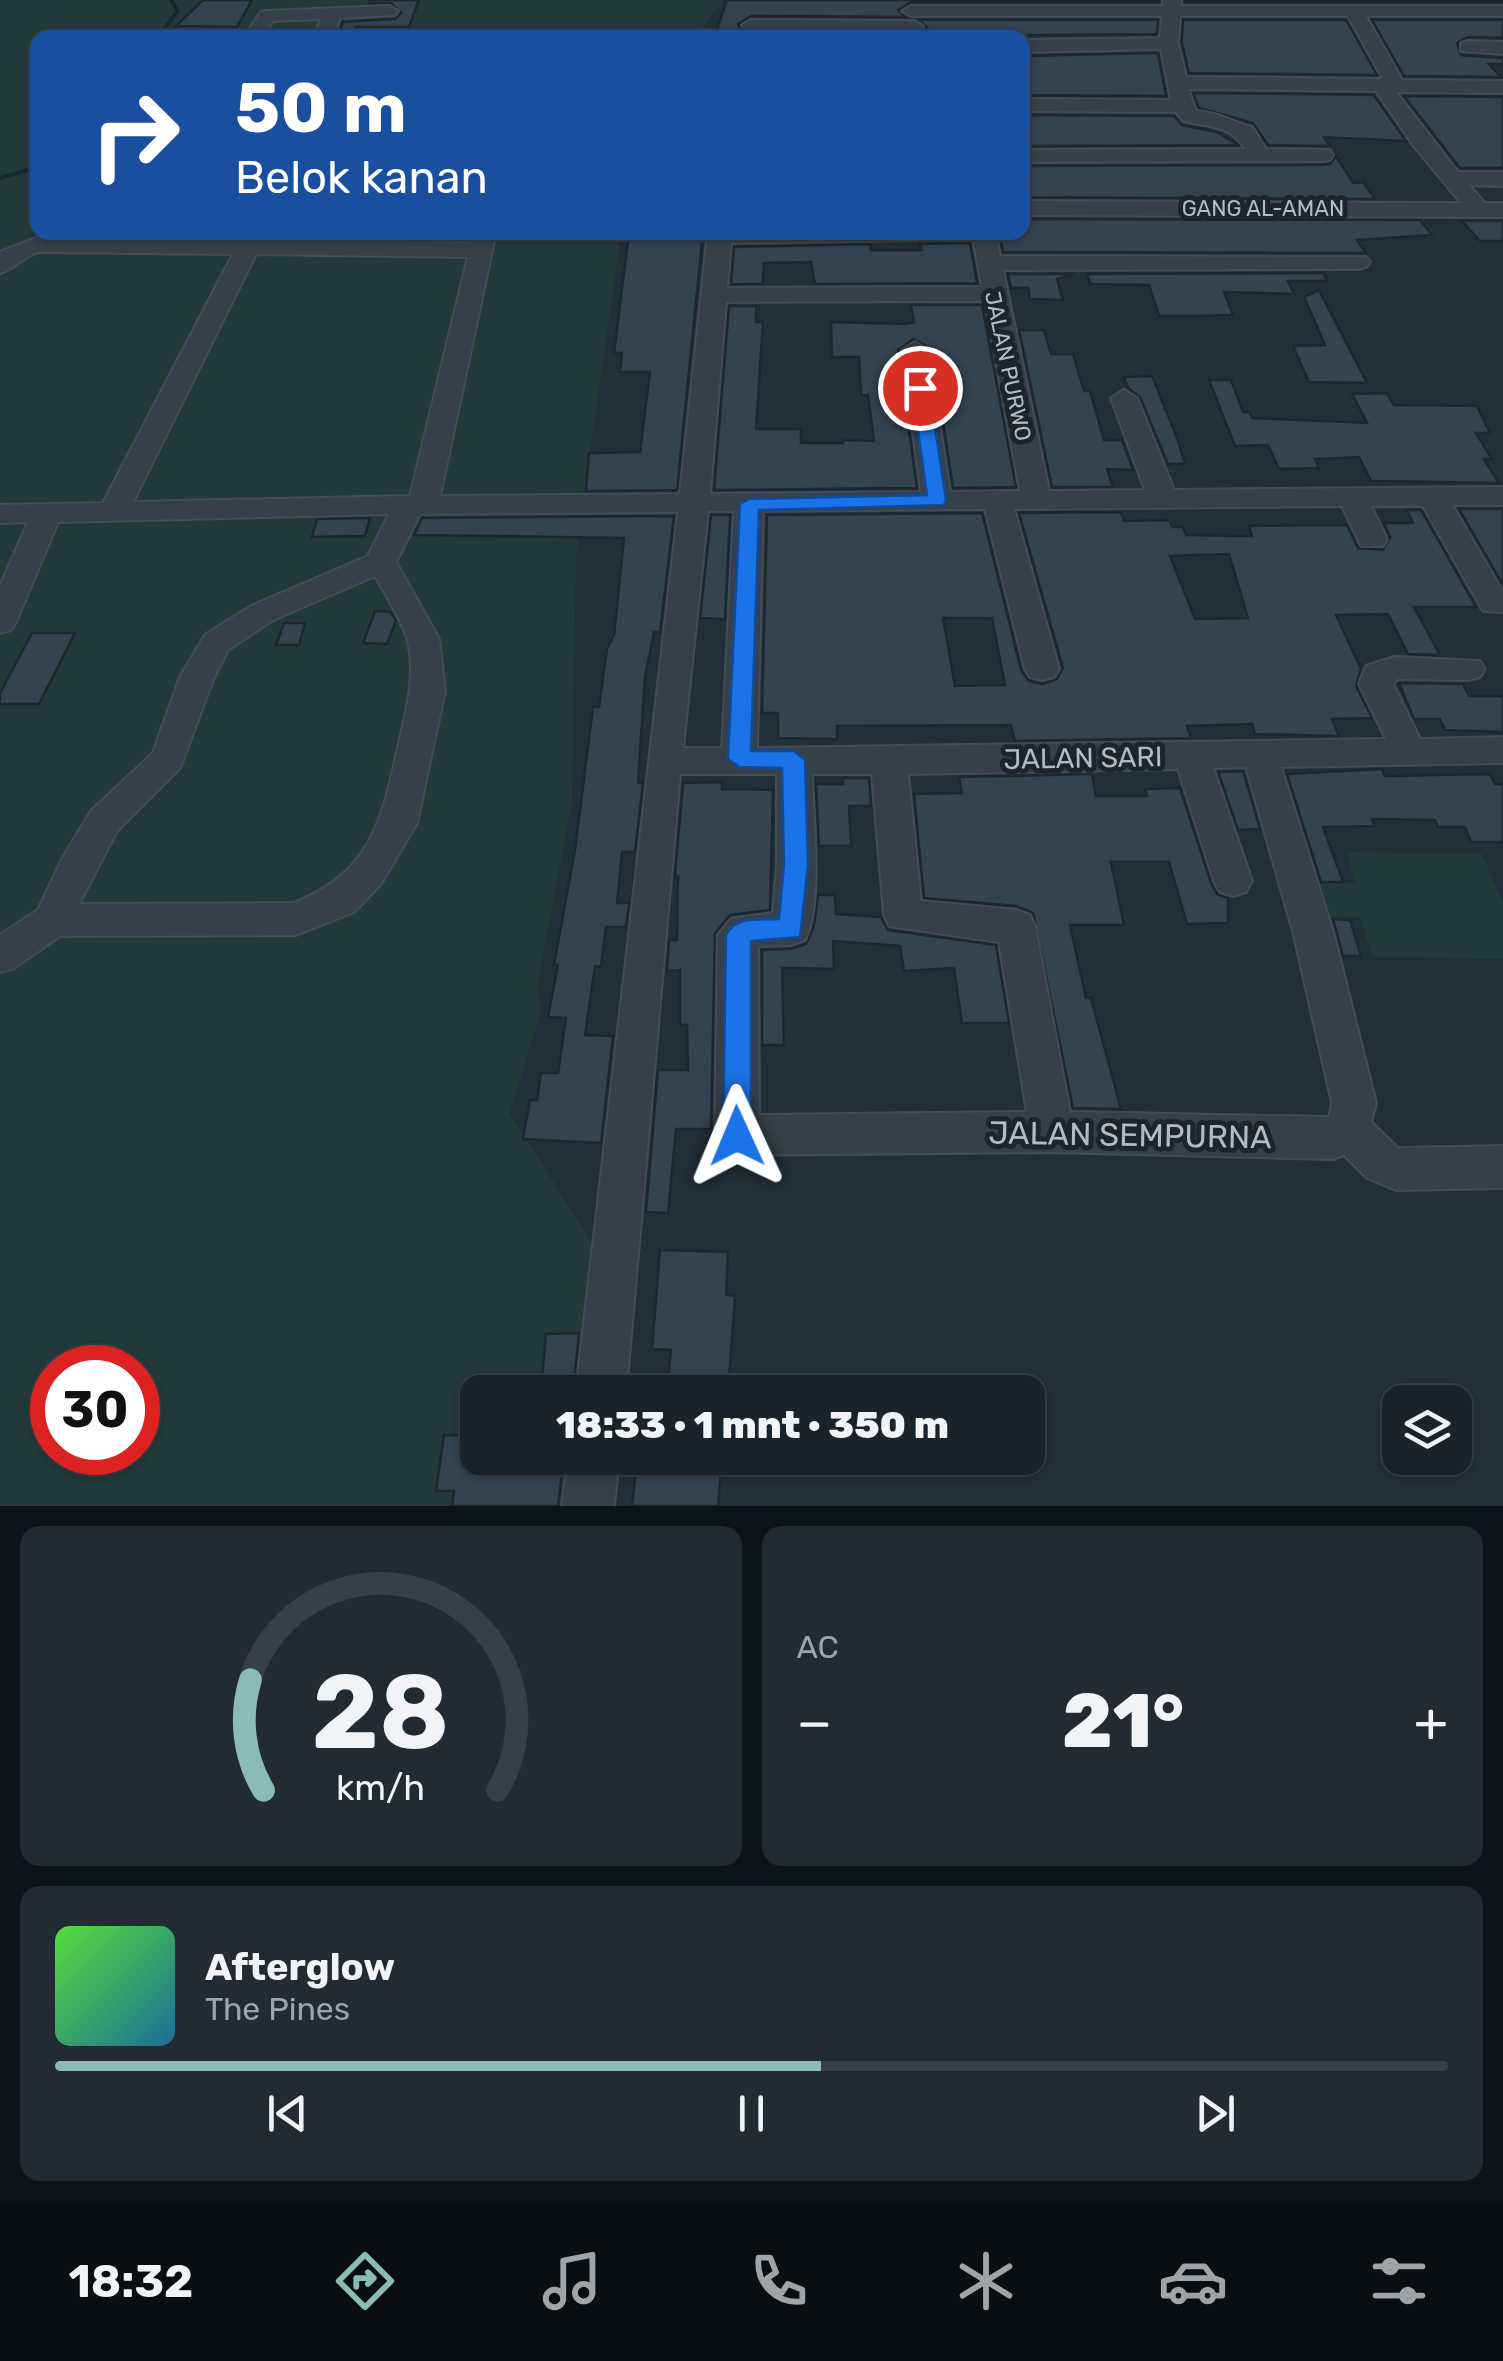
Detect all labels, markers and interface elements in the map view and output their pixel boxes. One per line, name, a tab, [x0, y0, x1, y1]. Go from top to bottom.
text: 50 m	[235, 67, 407, 150]
icon: right	[70, 70, 200, 200]
text: Belok kanan	[235, 151, 488, 204]
street label: GANG AL-AMAN	[1182, 195, 1344, 222]
street label: JALAN PURWO	[979, 289, 1037, 443]
pin	[878, 346, 963, 431]
icon: arrive	[893, 361, 948, 416]
street label: JALAN SARI	[1003, 740, 1163, 776]
position arrow	[685, 1084, 789, 1188]
street label: JALAN SEMPURNA	[988, 1114, 1272, 1156]
speed limit sign: 30	[30, 1345, 160, 1475]
map controls	[1382, 1385, 1472, 1475]
button: layers	[1382, 1385, 1472, 1475]
text: 18:33 · 1 mnt · 350 m	[556, 1402, 949, 1448]
text: AC	[797, 1628, 839, 1666]
text: 28	[312, 1651, 450, 1774]
text: 21°	[1062, 1677, 1184, 1766]
text: −	[797, 1690, 832, 1755]
text: +	[1414, 1690, 1448, 1755]
text: km/h	[336, 1767, 425, 1809]
text: Afterglow	[205, 1944, 395, 1990]
text: The Pines	[205, 1990, 350, 2028]
icon: previous	[260, 2086, 315, 2141]
icon: pause	[724, 2086, 779, 2141]
icon: next	[1188, 2086, 1243, 2141]
icon: directions	[330, 2246, 400, 2316]
icon: music	[537, 2246, 607, 2316]
icon: phone	[744, 2246, 814, 2316]
icon: climate	[951, 2246, 1021, 2316]
icon: car	[1158, 2246, 1228, 2316]
icon: filters	[1364, 2246, 1434, 2316]
text: 18:32	[68, 2255, 193, 2308]

